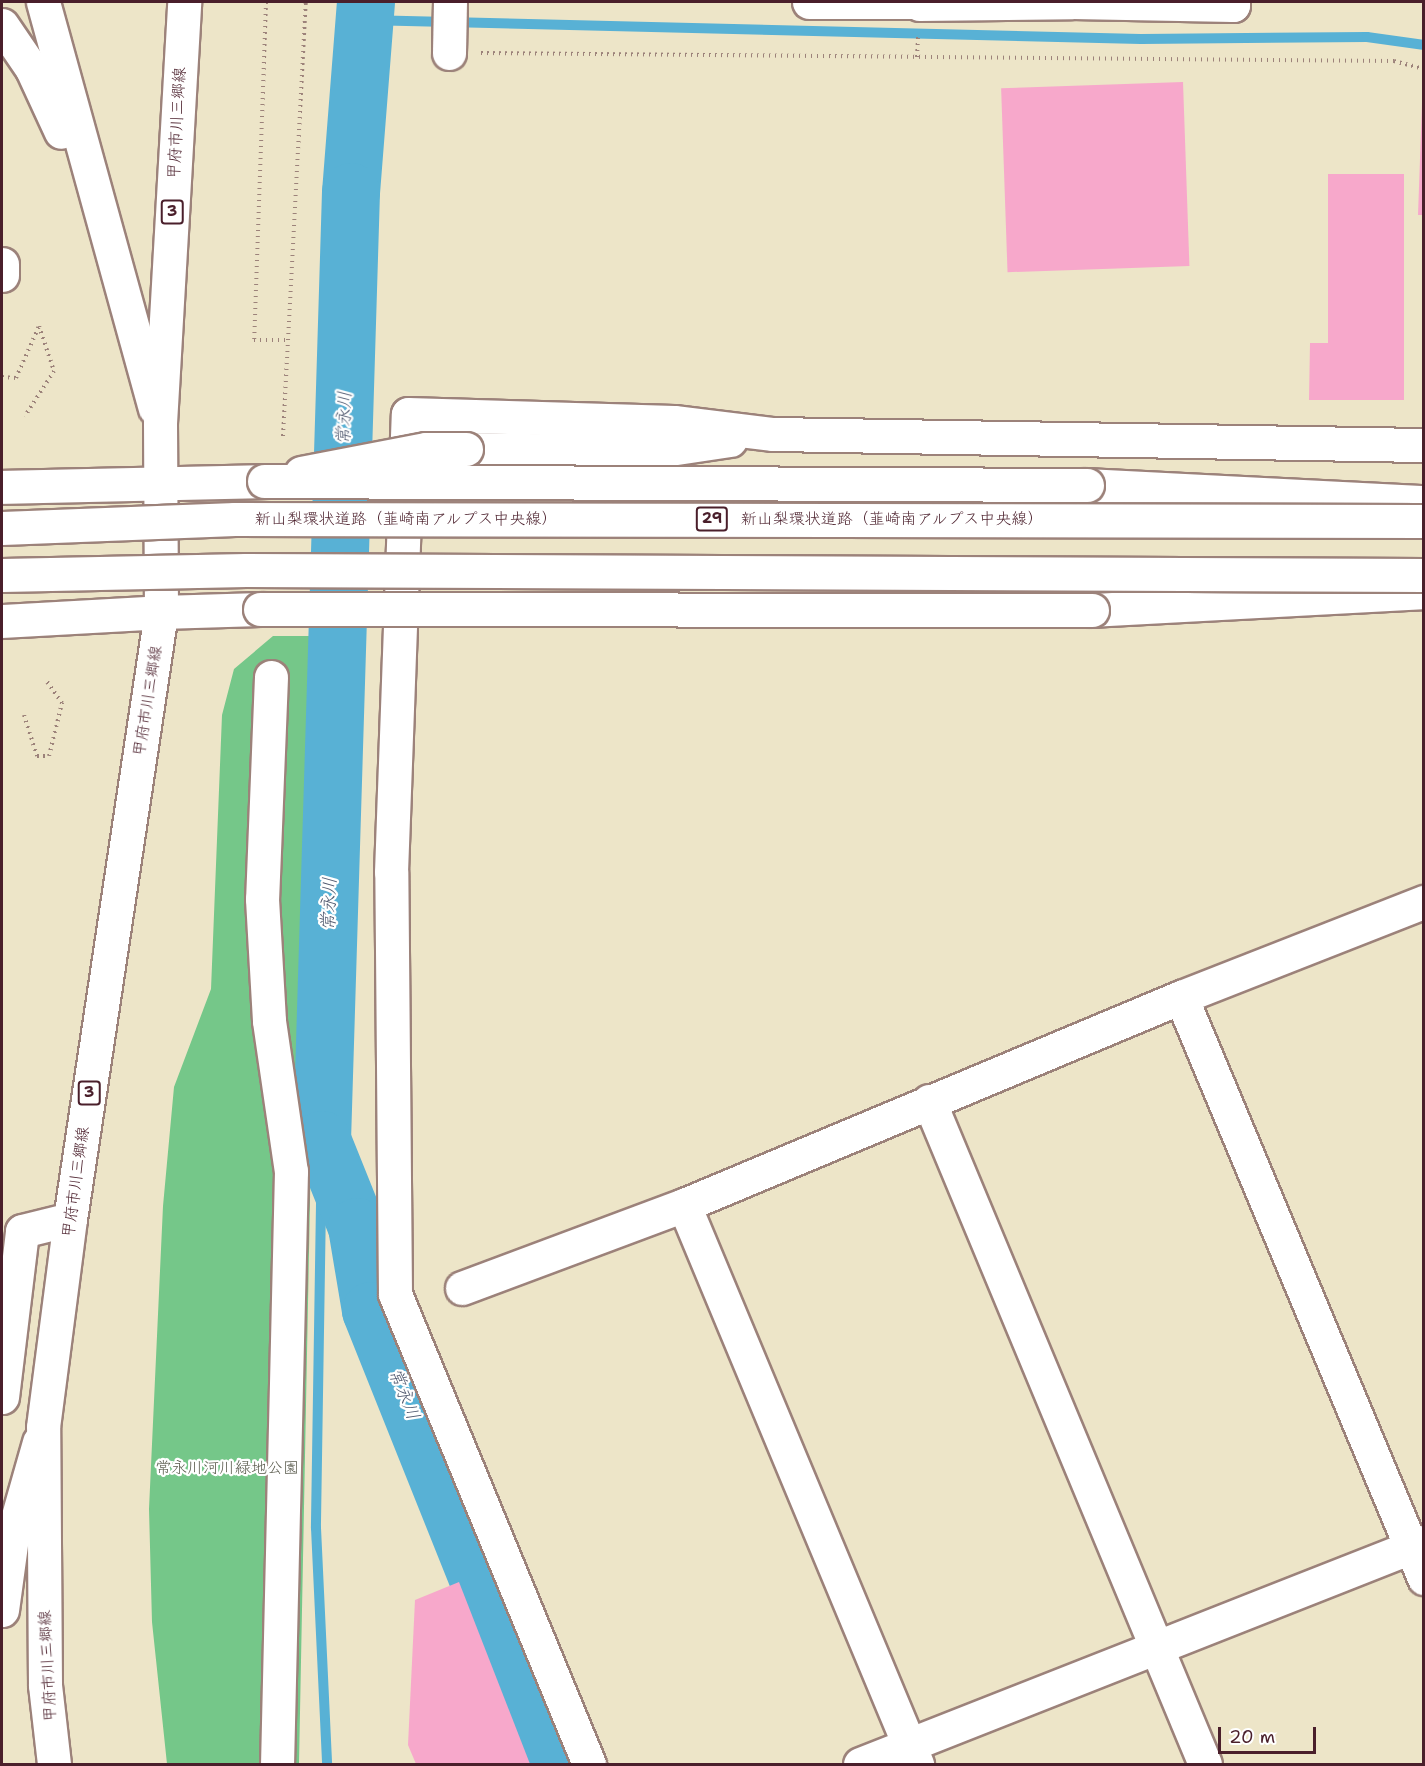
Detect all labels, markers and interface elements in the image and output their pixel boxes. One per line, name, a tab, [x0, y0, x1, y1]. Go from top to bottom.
street label: 甲府市川三郷線	[164, 67, 190, 179]
road number: 3	[160, 200, 184, 224]
water label: 常永川	[332, 391, 356, 445]
road number: 29	[696, 507, 728, 531]
street label: 新山梨環状道路（韮崎南アルプス中央線）	[254, 509, 558, 529]
street label: 新山梨環状道路（韮崎南アルプス中央線）	[740, 509, 1044, 529]
street label: 甲府市川三郷線	[130, 644, 166, 758]
water label: 常永川	[317, 877, 341, 931]
road number: 3	[77, 1081, 101, 1105]
street label: 甲府市川三郷線	[59, 1125, 93, 1239]
water label: 常永川	[384, 1365, 424, 1423]
park label: 常永川河川緑地公園	[155, 1458, 299, 1478]
street label: 甲府市川三郷線	[35, 1610, 61, 1722]
scale bar	[1221, 1715, 1318, 1753]
text: 20 m	[1229, 1725, 1275, 1749]

